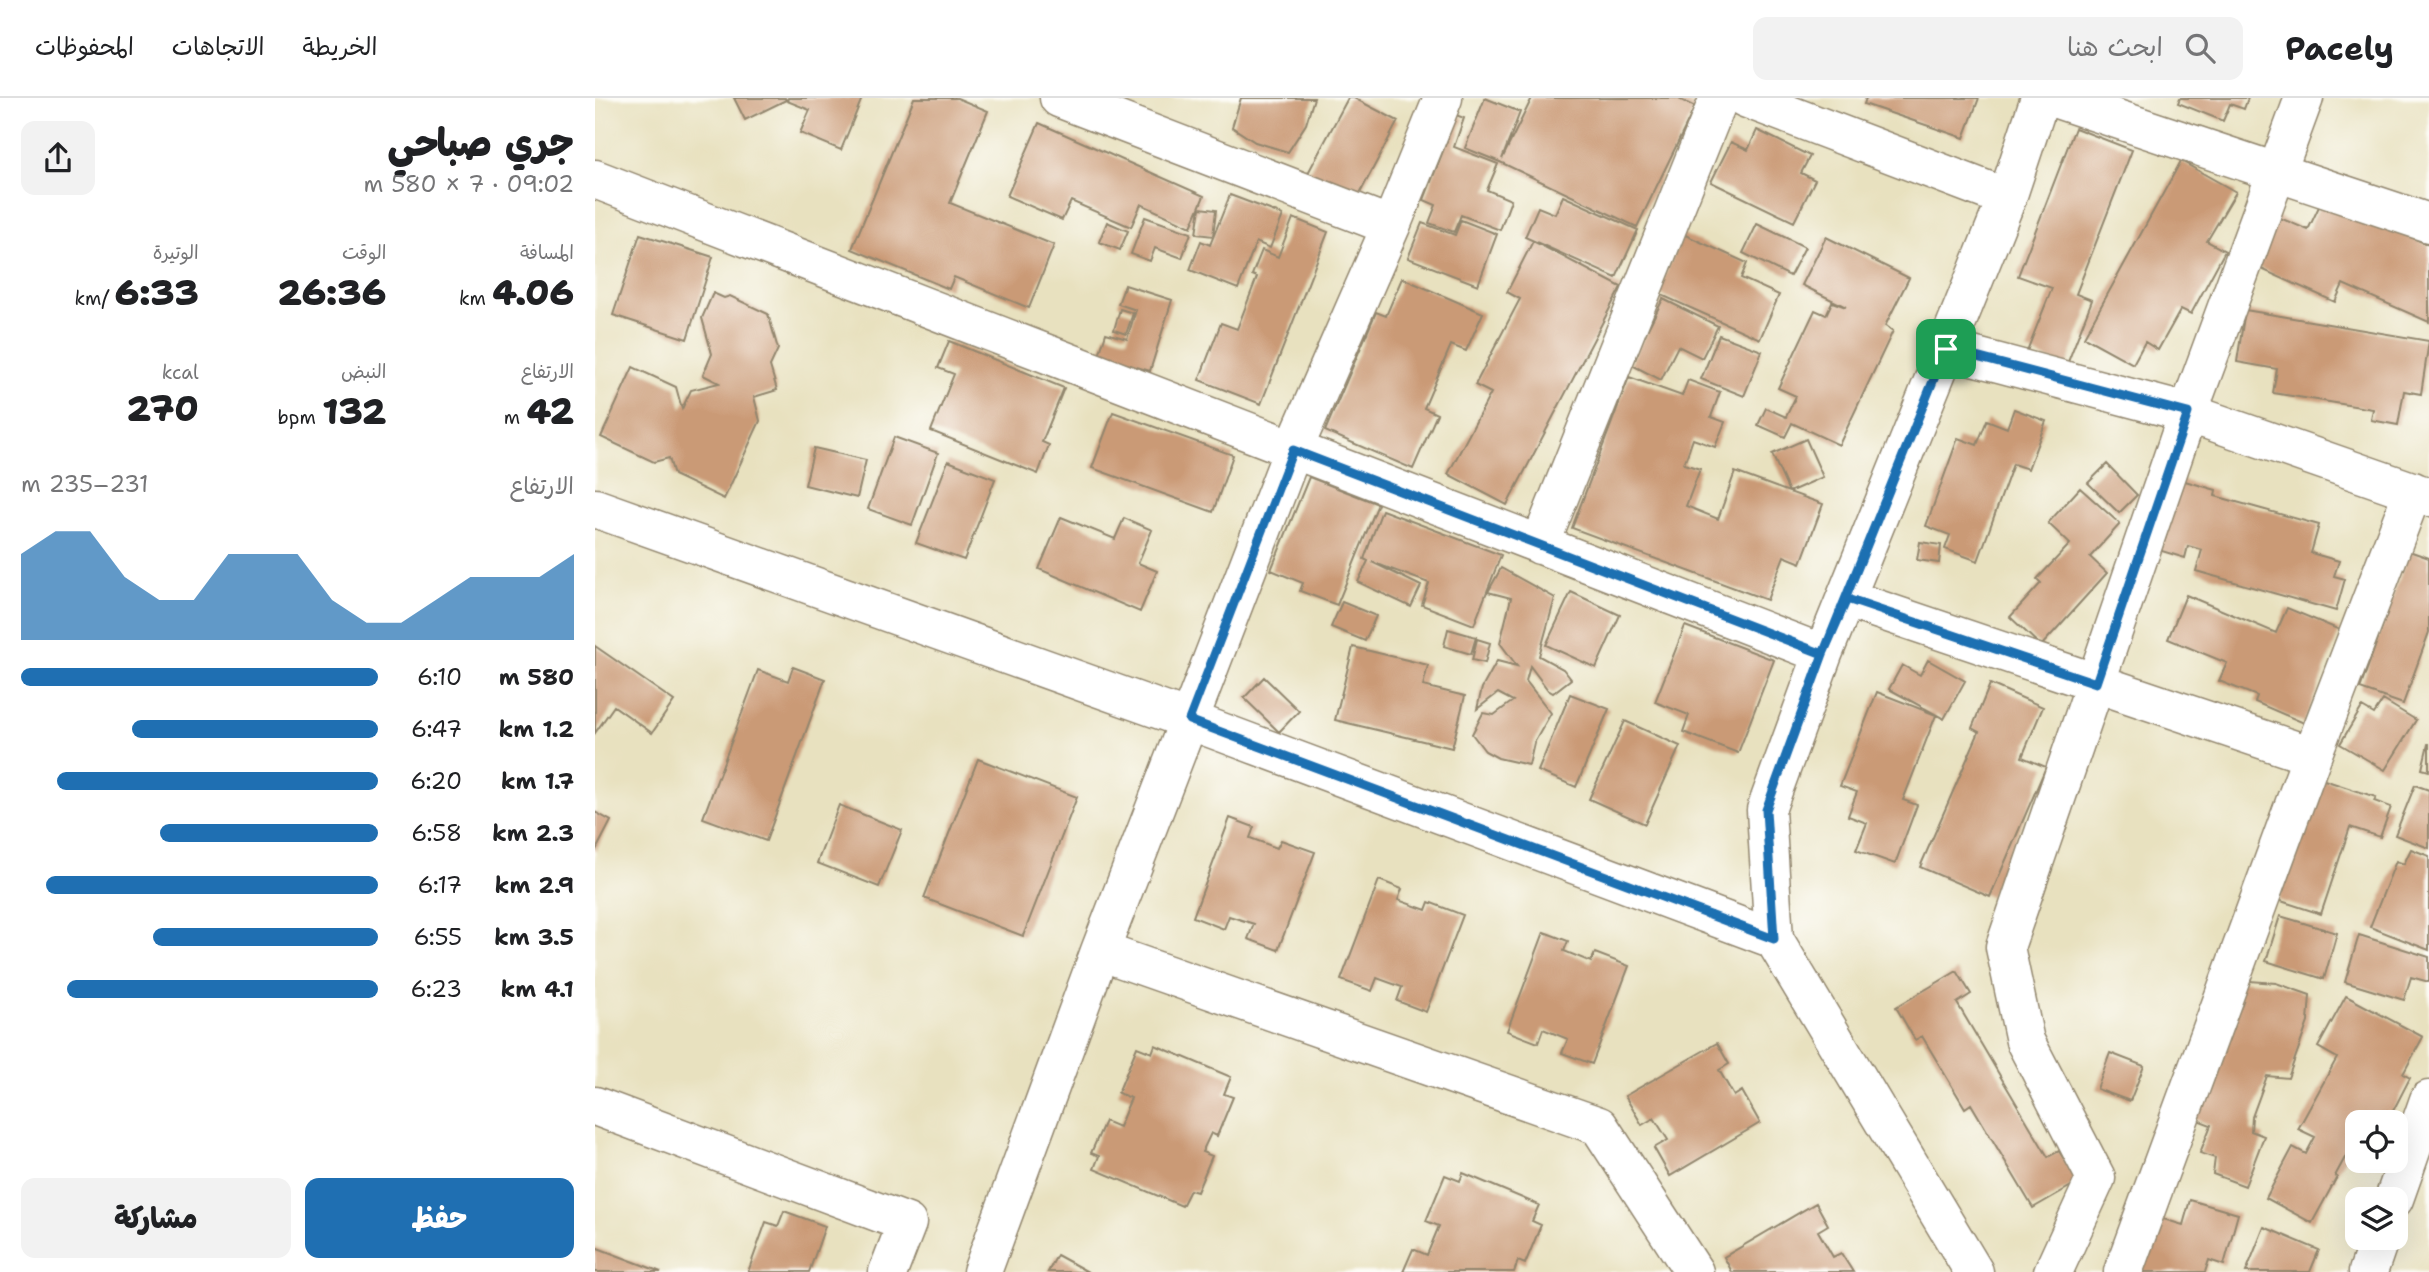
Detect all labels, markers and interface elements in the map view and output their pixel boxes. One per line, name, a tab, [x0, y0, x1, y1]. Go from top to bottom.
search box	[1753, 17, 2243, 80]
text: Pacely	[2285, 26, 2394, 71]
text: ابحث هنا	[2067, 29, 2163, 64]
icon: search	[2181, 29, 2219, 67]
text: المحفوظات	[35, 31, 134, 63]
text: الاتجاهات	[172, 31, 265, 63]
text: الخريطة	[303, 31, 377, 63]
text: جري صباحي	[388, 117, 574, 168]
button: share	[21, 121, 95, 195]
text: 09:02 · 7 × 580 m	[364, 169, 574, 199]
text: الوتيرة	[153, 240, 199, 265]
text: الوقت	[342, 240, 386, 265]
text: المسافة	[520, 240, 574, 265]
text: 6:33	[115, 269, 199, 316]
text: 26:36	[277, 269, 386, 316]
text: 4.06	[492, 269, 574, 316]
text: /km	[75, 286, 115, 311]
text: km	[459, 286, 492, 311]
pin	[1916, 319, 1976, 379]
icon: arrive	[1927, 330, 1965, 368]
text: النبض	[341, 359, 386, 384]
text: الارتفاع	[521, 359, 574, 384]
text: kcal	[162, 360, 199, 385]
text: 270	[127, 385, 199, 432]
text: 132	[322, 388, 386, 435]
text: 42	[527, 388, 574, 435]
text: bpm	[278, 405, 322, 430]
text: m	[504, 405, 527, 430]
text: 231–235 m	[21, 469, 149, 499]
text: الارتفاع	[510, 471, 574, 501]
text: 6:10	[417, 662, 462, 692]
text: 580 m	[499, 662, 574, 692]
text: 6:47	[411, 714, 462, 744]
text: 1.2 km	[498, 714, 574, 744]
text: 6:20	[410, 766, 462, 796]
text: 1.7 km	[501, 766, 574, 796]
text: 6:58	[411, 818, 462, 848]
text: 2.3 km	[492, 818, 574, 848]
text: 6:17	[418, 870, 462, 900]
text: 2.9 km	[495, 870, 574, 900]
text: 6:55	[413, 922, 462, 952]
text: 3.5 km	[494, 922, 574, 952]
text: 6:23	[411, 974, 462, 1004]
text: 4.1 km	[501, 974, 574, 1004]
map controls	[2345, 1110, 2408, 1250]
button: locate	[2345, 1110, 2408, 1173]
button: مشاركة	[21, 1178, 291, 1258]
button: حفظ	[305, 1178, 574, 1258]
button: layers	[2345, 1187, 2408, 1250]

